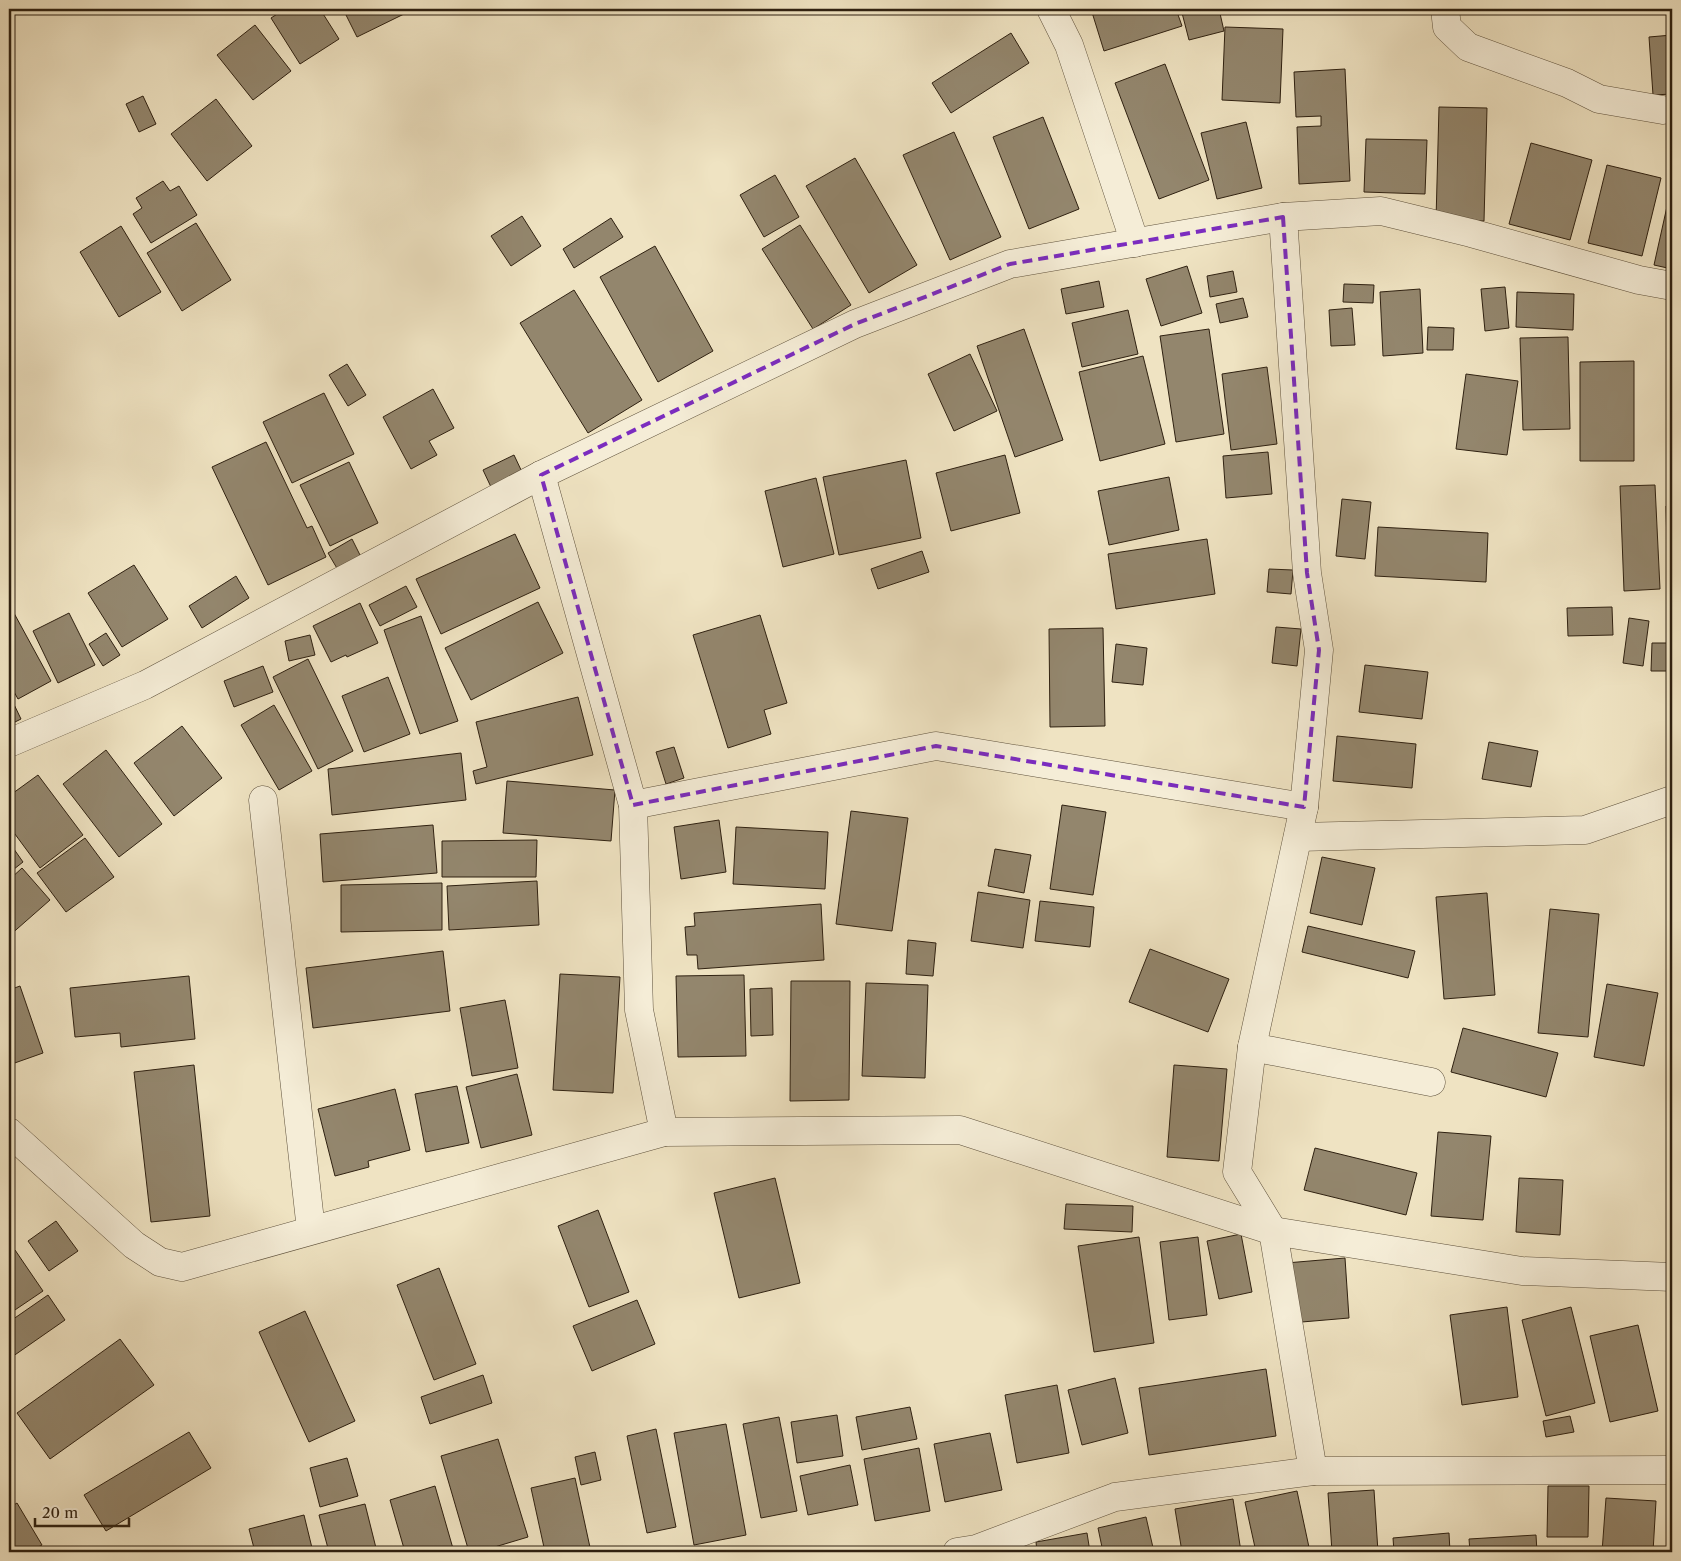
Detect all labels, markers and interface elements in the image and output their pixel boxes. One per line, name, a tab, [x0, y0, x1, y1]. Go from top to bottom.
scale bar	[35, 1496, 129, 1528]
text: 20 m	[42, 1503, 78, 1522]

